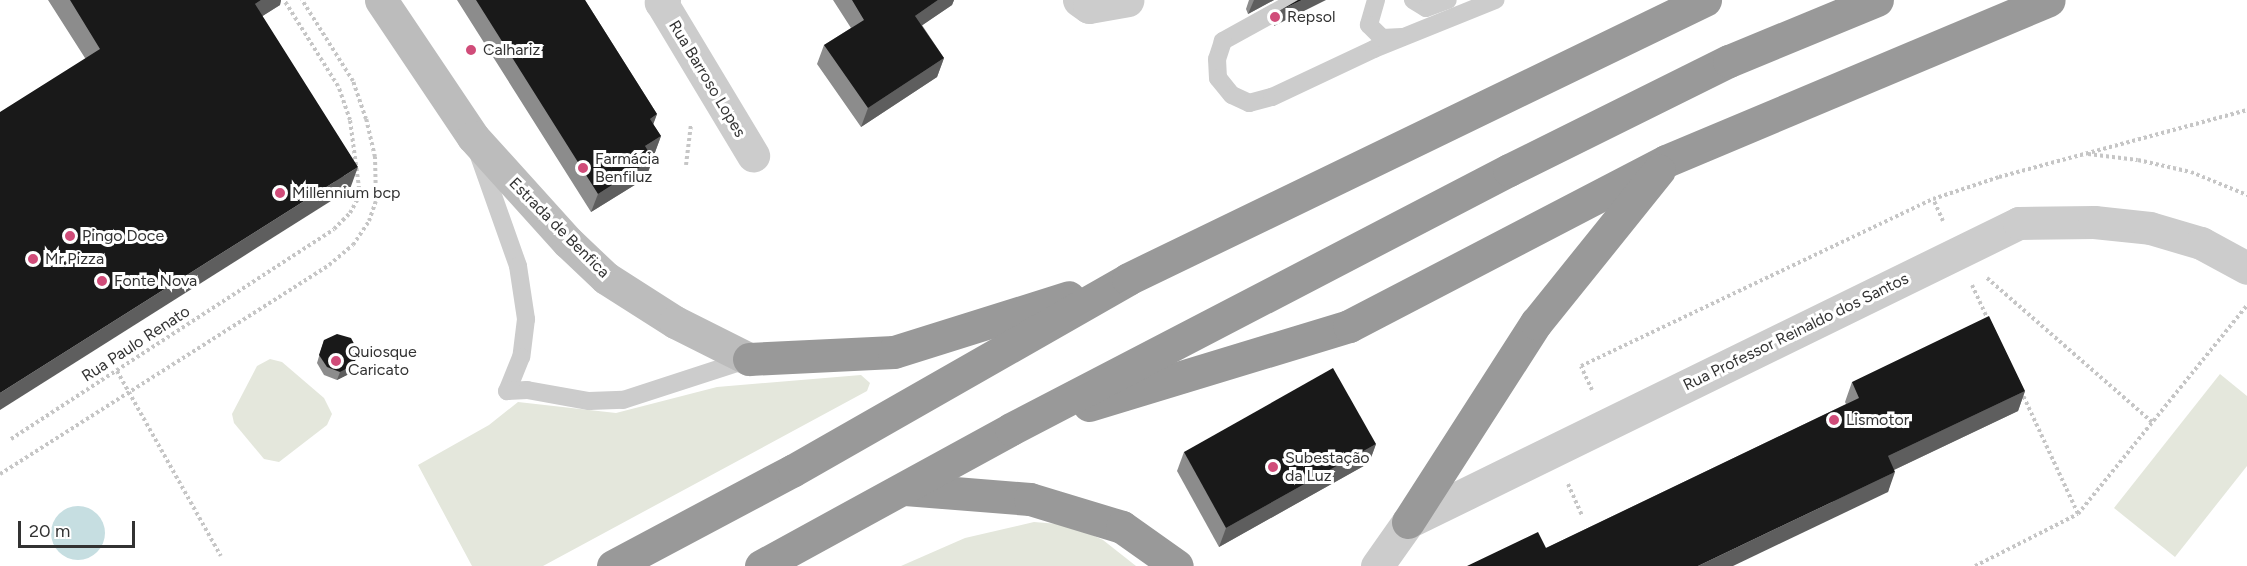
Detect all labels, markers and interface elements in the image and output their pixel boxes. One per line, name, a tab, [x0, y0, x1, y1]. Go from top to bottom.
place label: Repsol	[1287, 7, 1335, 27]
marker: Repsol	[1268, 10, 1282, 24]
street label: Rua Barroso Lopes	[665, 17, 749, 141]
place label: Calhariz	[483, 40, 540, 60]
marker: Calhariz	[464, 43, 478, 57]
place label: Farmácia Benfiluz	[595, 149, 659, 187]
marker: Farmácia Benfiluz	[576, 161, 590, 175]
street label: Estrada de Benfica	[505, 174, 613, 282]
place label: Millennium bcp	[292, 183, 401, 203]
marker: Millennium bcp	[273, 186, 287, 200]
place label: Pingo Doce	[82, 226, 164, 246]
marker: Pingo Doce	[63, 229, 77, 243]
place label: Mr.Pizza	[45, 249, 104, 269]
marker: Mr.Pizza	[26, 252, 40, 266]
street label: Rua Professor Reinaldo dos Santos	[1680, 269, 1912, 395]
place label: Fonte Nova	[114, 271, 197, 291]
marker: Fonte Nova	[95, 274, 109, 288]
street label: Rua Paulo Renato	[78, 302, 194, 386]
place label: Quiosque Caricato	[348, 342, 417, 380]
marker: Quiosque Caricato	[329, 354, 343, 368]
place label: Lismotor	[1846, 410, 1909, 430]
marker: Lismotor	[1827, 413, 1841, 427]
place label: Subestação da Luz	[1285, 448, 1370, 486]
marker: Subestação da Luz	[1266, 460, 1280, 474]
scale bar	[21, 509, 138, 547]
text: 20 m	[29, 520, 70, 542]

